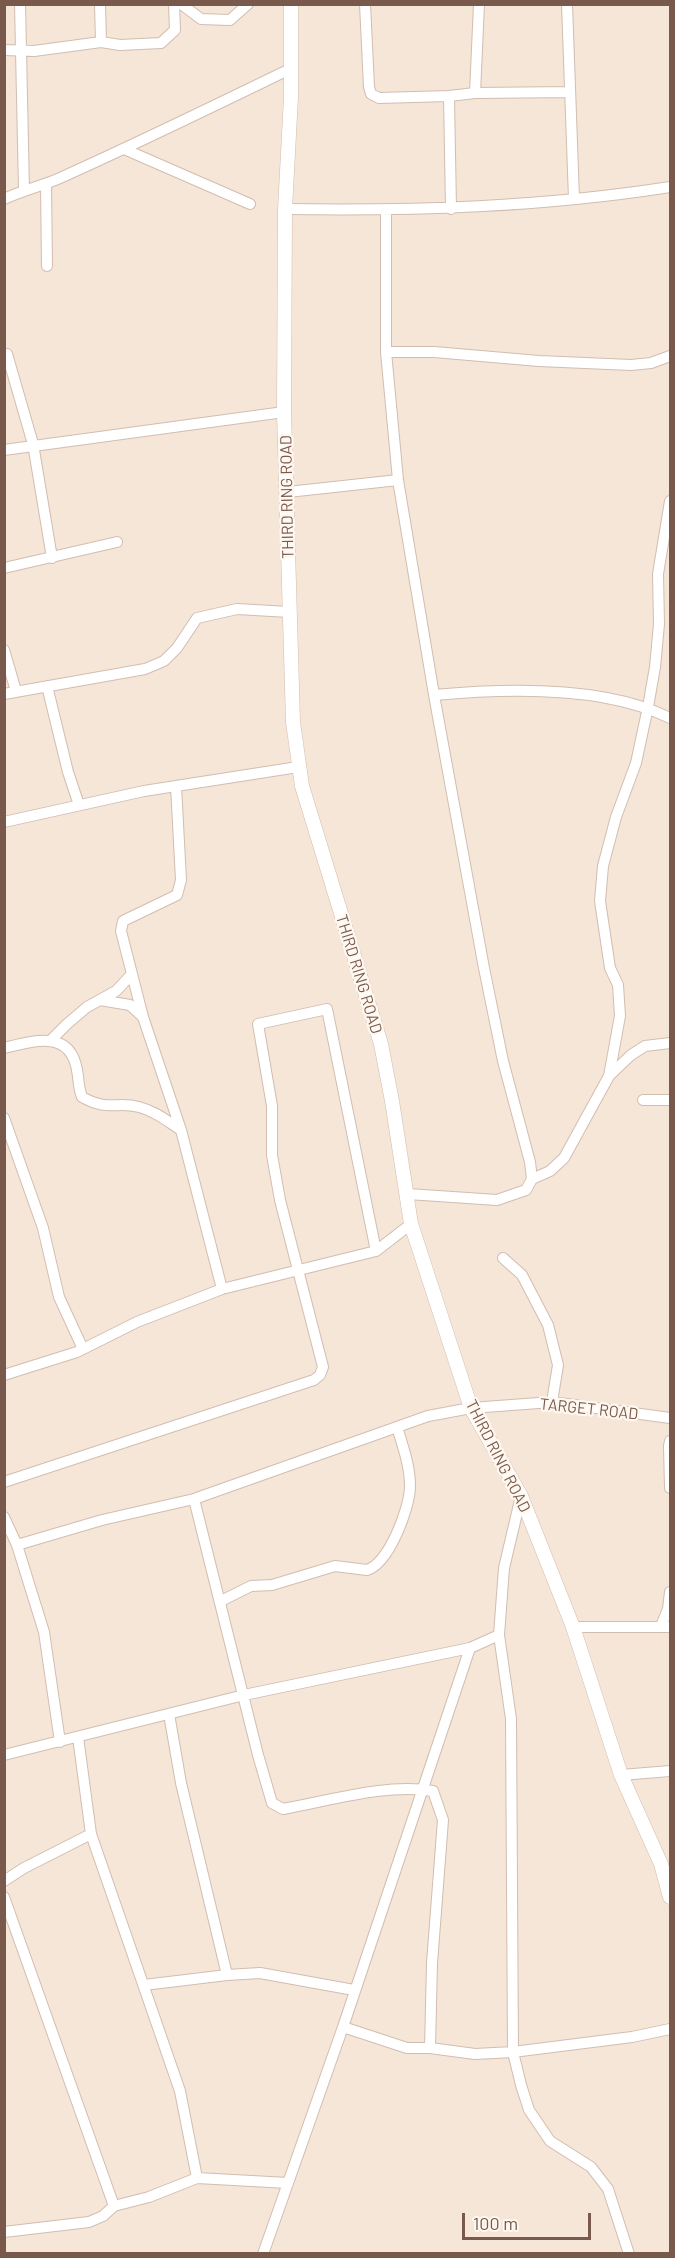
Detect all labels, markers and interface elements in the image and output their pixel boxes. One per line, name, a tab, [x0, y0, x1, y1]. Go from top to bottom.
street label: THIRD RING ROAD	[276, 435, 298, 559]
street label: THIRD RING ROAD	[332, 912, 386, 1036]
street label: TARGET ROAD	[539, 1394, 639, 1424]
street label: THIRD RING ROAD	[461, 1397, 535, 1515]
scale bar	[465, 2201, 594, 2239]
text: 100 m	[473, 2212, 518, 2234]

